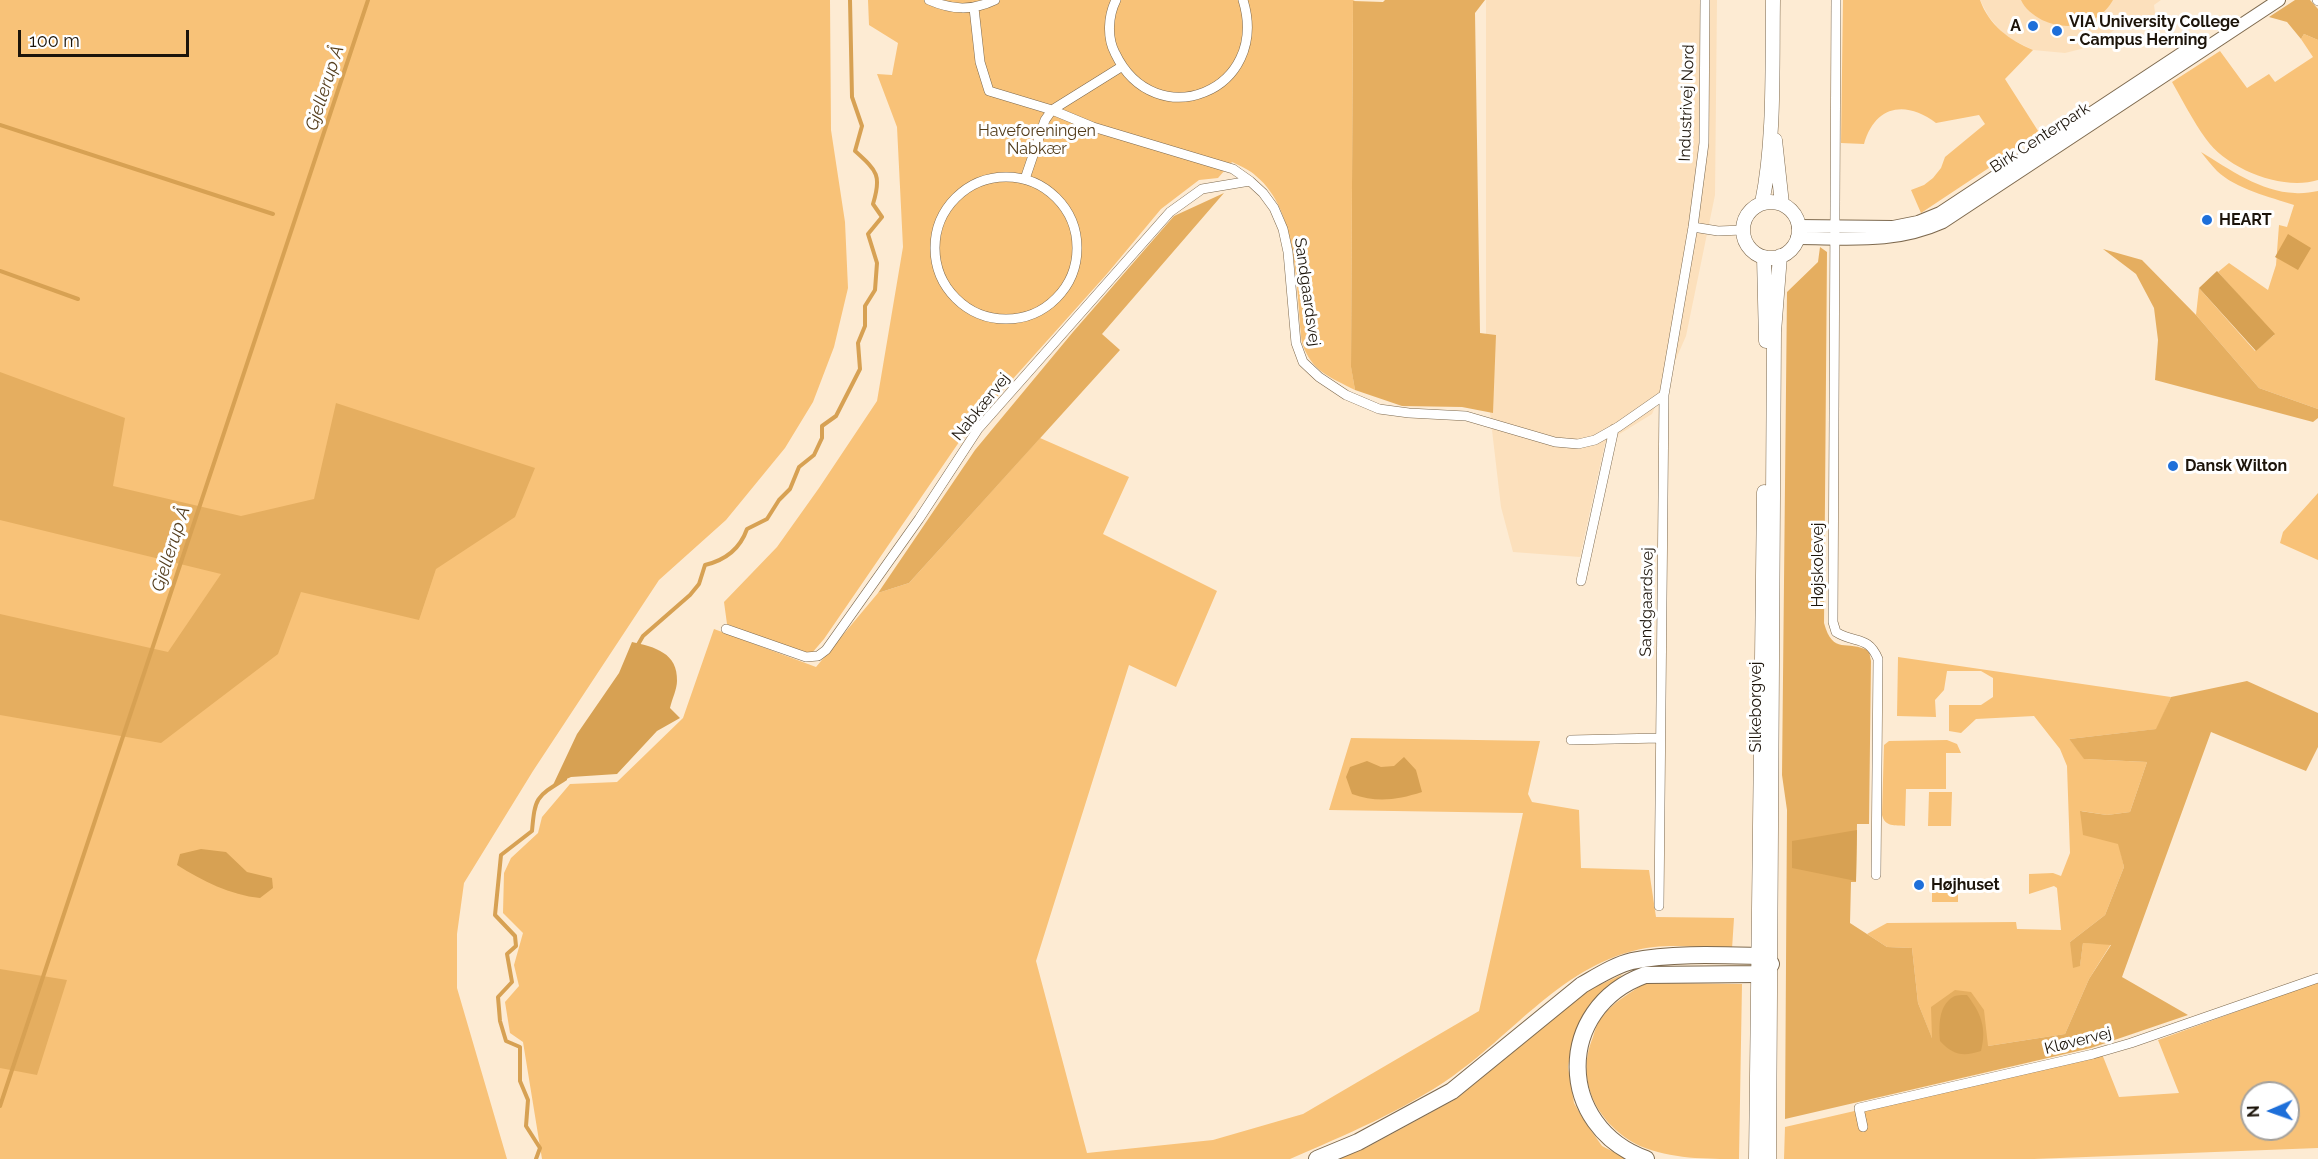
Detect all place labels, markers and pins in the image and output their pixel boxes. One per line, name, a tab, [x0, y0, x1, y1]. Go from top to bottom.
place label: VIA University College - Campus Herning	[2069, 12, 2240, 50]
place label: A	[2010, 16, 2021, 36]
marker: A	[2026, 19, 2040, 33]
marker: VIA University College - Campus Herning	[2050, 24, 2064, 38]
place label: HEART	[2219, 210, 2272, 230]
marker: HEART	[2200, 213, 2214, 227]
place label: Dansk Wilton	[2185, 456, 2287, 476]
marker: Dansk Wilton	[2166, 459, 2180, 473]
place label: Højhuset	[1931, 875, 2000, 895]
marker: Højhuset	[1912, 878, 1926, 892]

